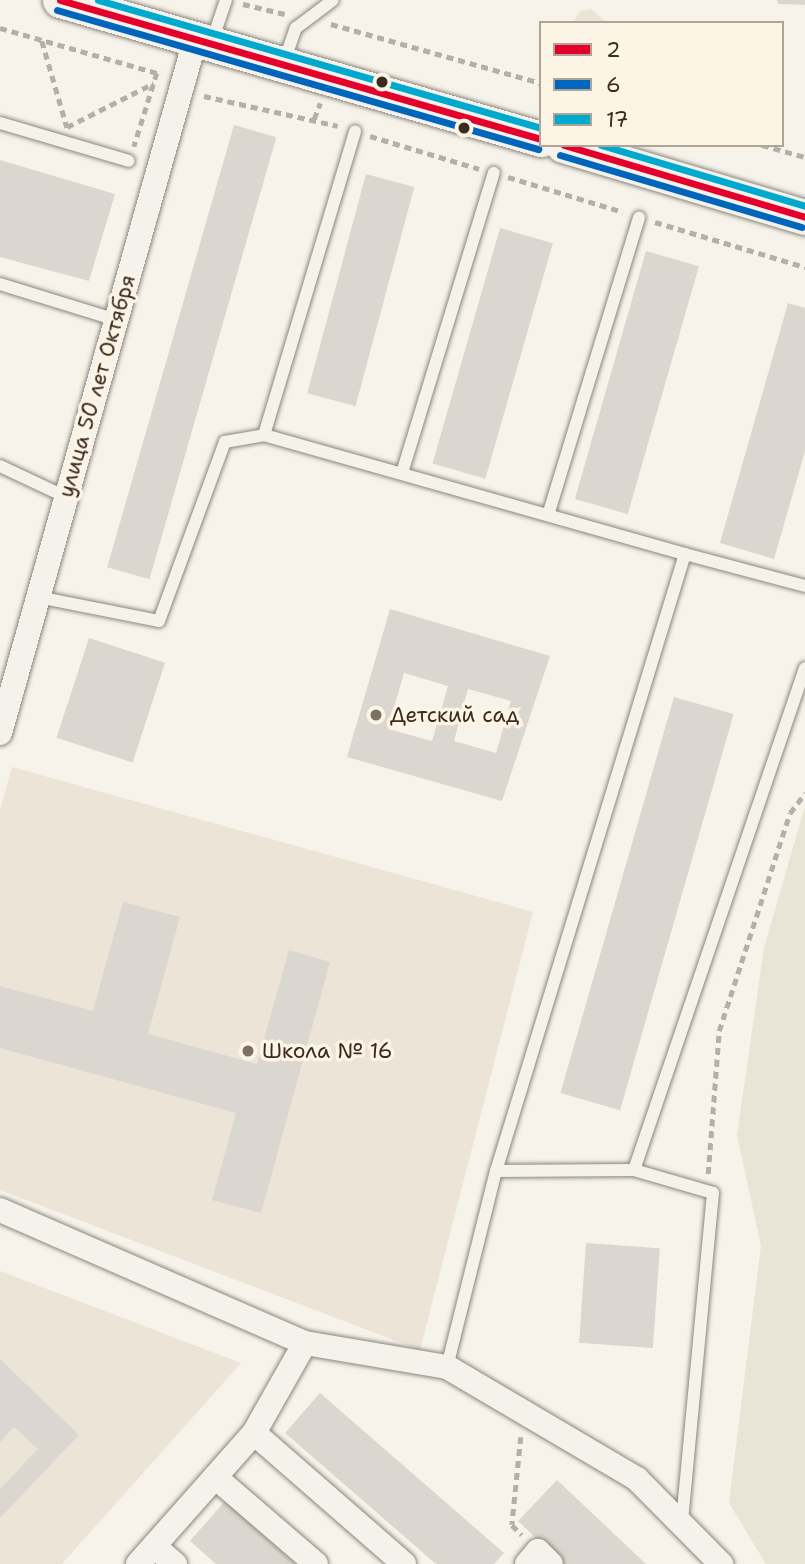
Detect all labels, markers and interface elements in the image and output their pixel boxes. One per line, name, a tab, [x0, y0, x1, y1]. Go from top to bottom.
legend	[539, 21, 784, 147]
text: 2	[606, 36, 621, 64]
text: 6	[606, 71, 621, 99]
unlabelled marker	[375, 75, 389, 89]
text: 17	[606, 106, 628, 134]
unlabelled marker	[457, 121, 471, 135]
street label: улица 50 лет Октября	[53, 272, 141, 500]
place label: Детский сад	[390, 702, 519, 728]
marker: Детский сад	[368, 707, 384, 723]
place label: Школа № 16	[262, 1038, 392, 1064]
marker: Школа № 16	[240, 1043, 256, 1059]

